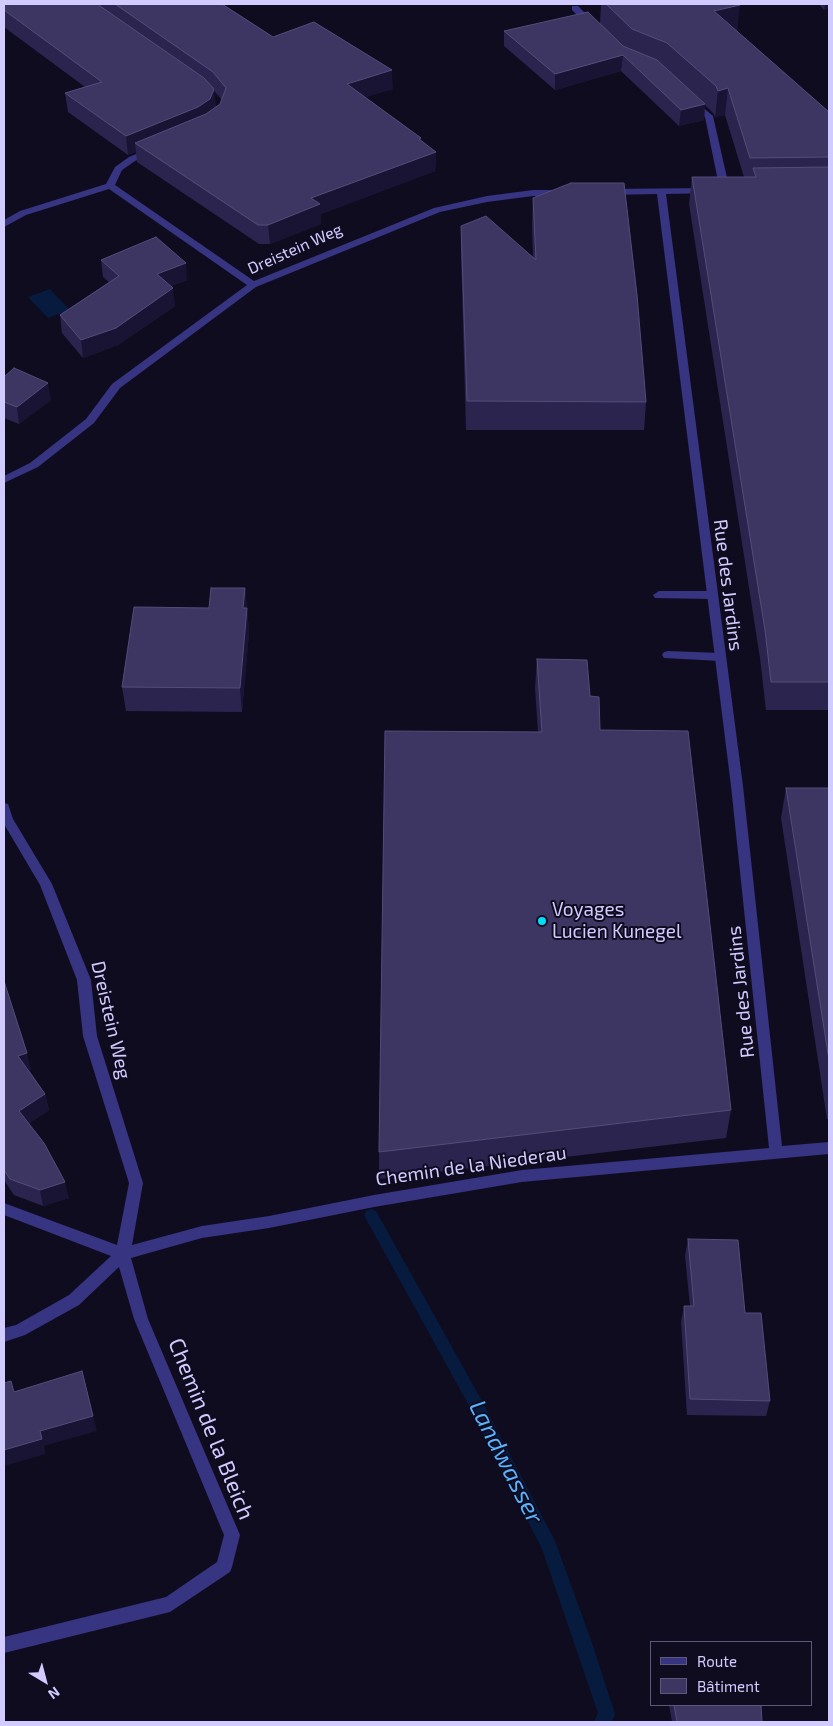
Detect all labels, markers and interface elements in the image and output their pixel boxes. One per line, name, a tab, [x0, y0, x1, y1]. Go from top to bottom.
street label: Dreistein Weg	[245, 220, 345, 278]
street label: Rue des Jardins	[709, 518, 747, 652]
place label: Voyages Lucien Kunegel	[552, 899, 682, 943]
marker: Voyages Lucien Kunegel	[536, 915, 548, 927]
street label: Rue des Jardins	[723, 925, 759, 1059]
street label: Dreistein Weg	[86, 959, 136, 1081]
street label: Chemin de la Niederau	[374, 1141, 568, 1191]
street label: Chemin de la Bleich	[163, 1334, 259, 1524]
water label: Landwasser	[463, 1396, 549, 1528]
legend	[650, 1641, 813, 1706]
text: Route	[697, 1652, 737, 1670]
north arrow	[20, 1656, 70, 1706]
text: Bâtiment	[697, 1677, 760, 1695]
text: N	[45, 1684, 63, 1703]

